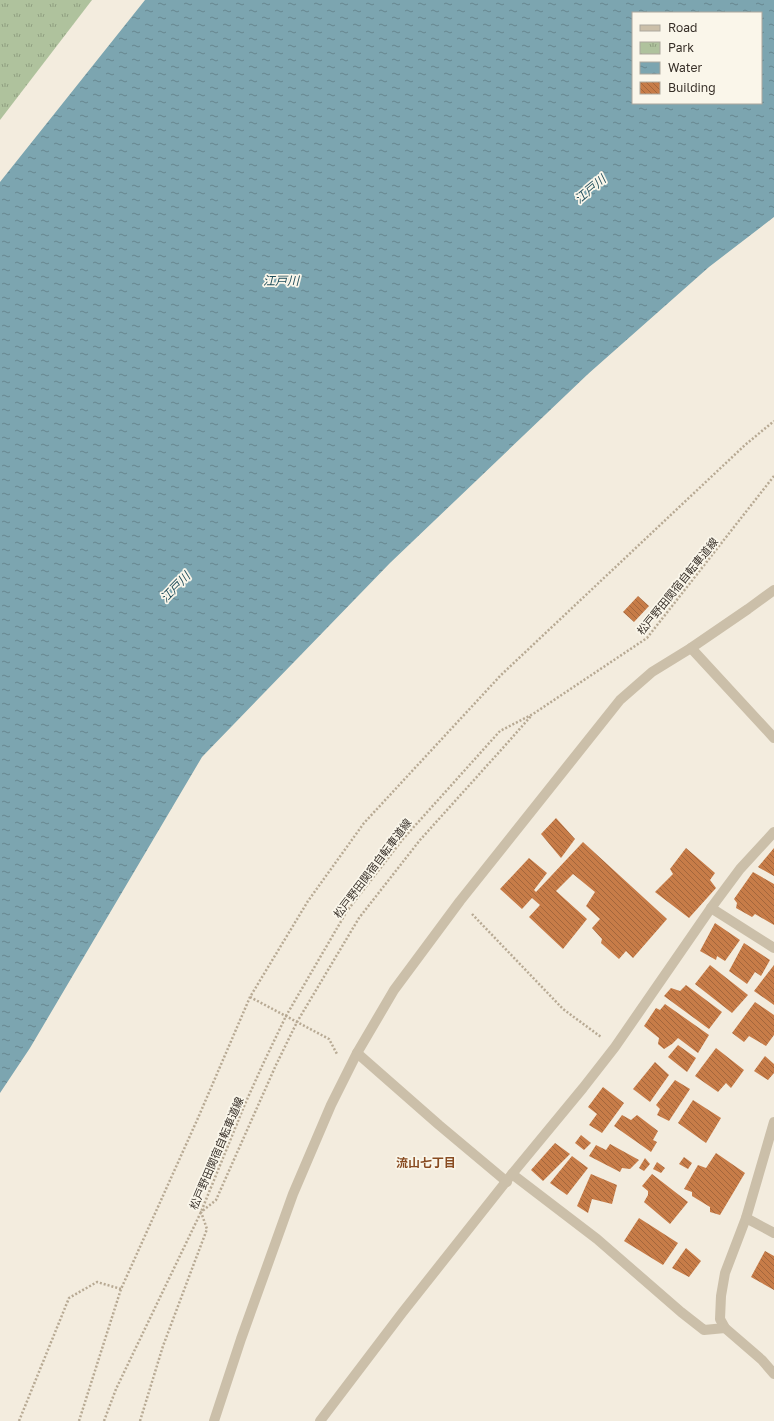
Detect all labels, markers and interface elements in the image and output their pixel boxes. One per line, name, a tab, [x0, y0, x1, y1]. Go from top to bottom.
legend	[632, 12, 762, 104]
text: Road	[668, 20, 697, 35]
text: Park	[668, 40, 694, 55]
text: Water	[668, 60, 702, 75]
text: Building	[668, 80, 716, 95]
water label: 江戸川	[571, 170, 610, 206]
water label: 江戸川	[263, 273, 301, 288]
street label: 松戸野田関宿自転車道線	[634, 535, 720, 637]
water label: 江戸川	[157, 567, 194, 605]
street label: 松戸野田関宿自転車道線	[330, 816, 414, 920]
street label: 松戸野田関宿自転車道線	[186, 1095, 246, 1211]
district label: 流山七丁目	[396, 1155, 456, 1170]

